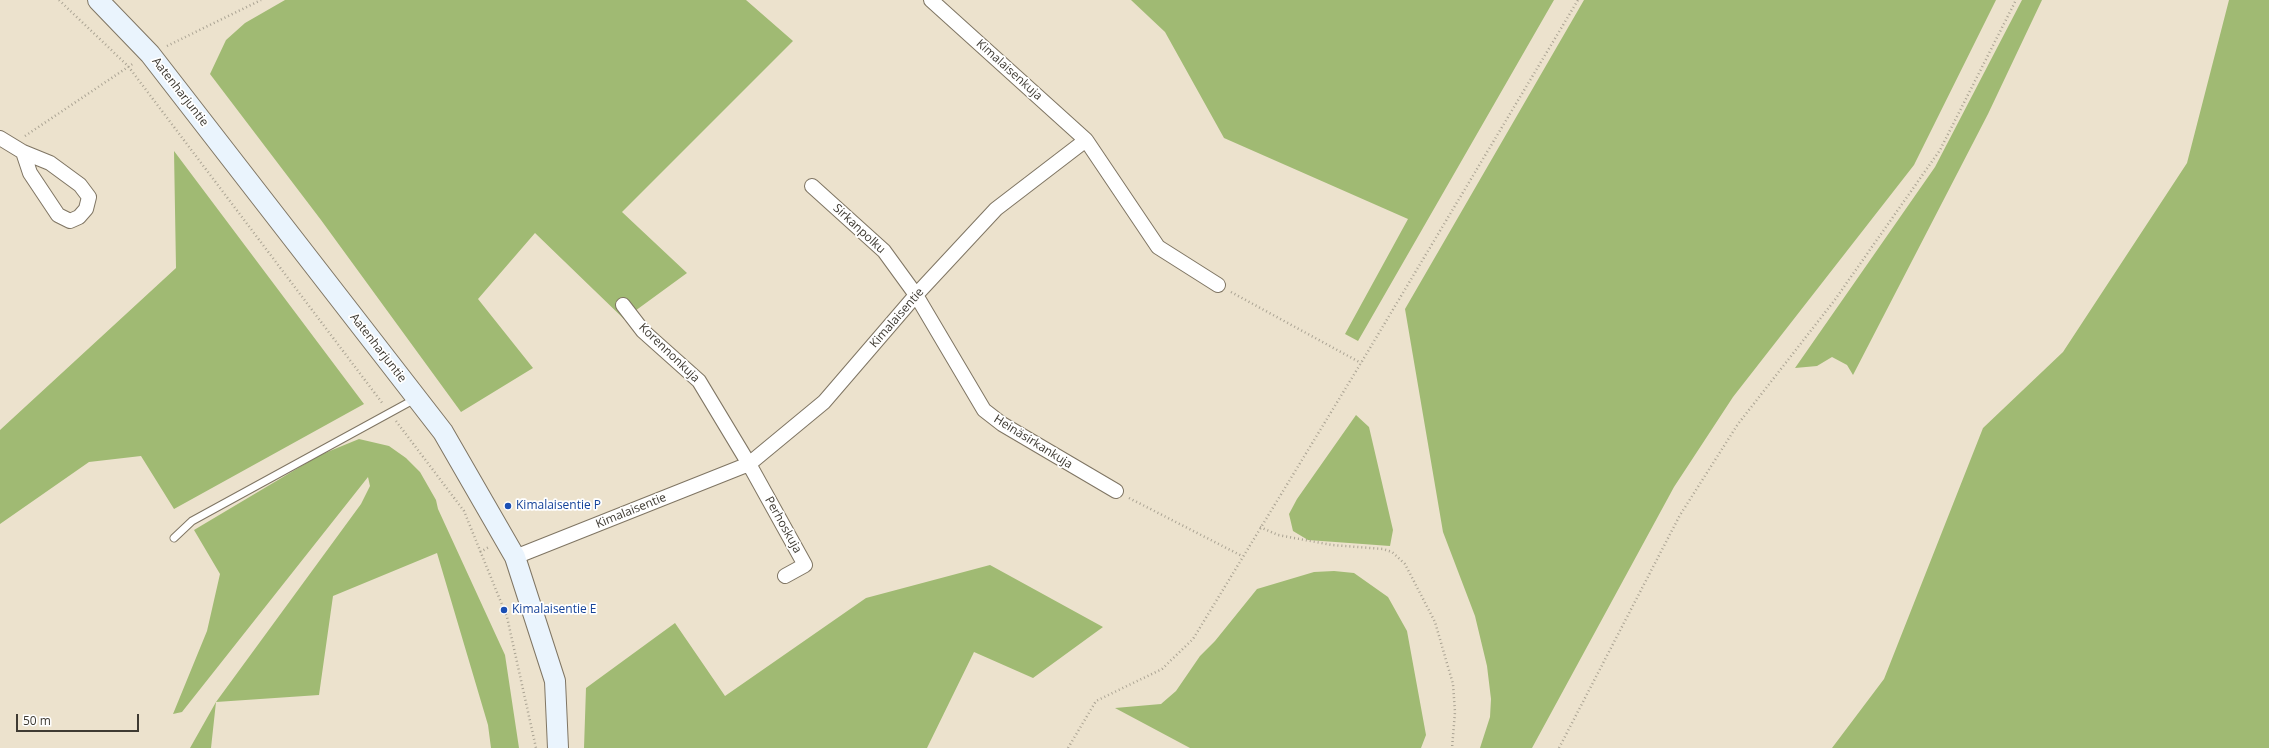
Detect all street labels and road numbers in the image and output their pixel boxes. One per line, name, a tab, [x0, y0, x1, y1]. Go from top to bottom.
street label: Kimalaisenkuja	[973, 37, 1045, 103]
street label: Aatenharjuntie	[149, 55, 211, 129]
street label: Sirkanpolku	[830, 201, 888, 257]
street label: Kimalaisentie	[867, 285, 927, 351]
street label: Aatenharjuntie	[347, 311, 409, 385]
street label: Korennonkuja	[636, 320, 702, 386]
street label: Heinäsirkankuja	[991, 412, 1075, 472]
street label: Kimalaisentie	[594, 490, 668, 532]
street label: Perhoskuja	[762, 494, 804, 556]

